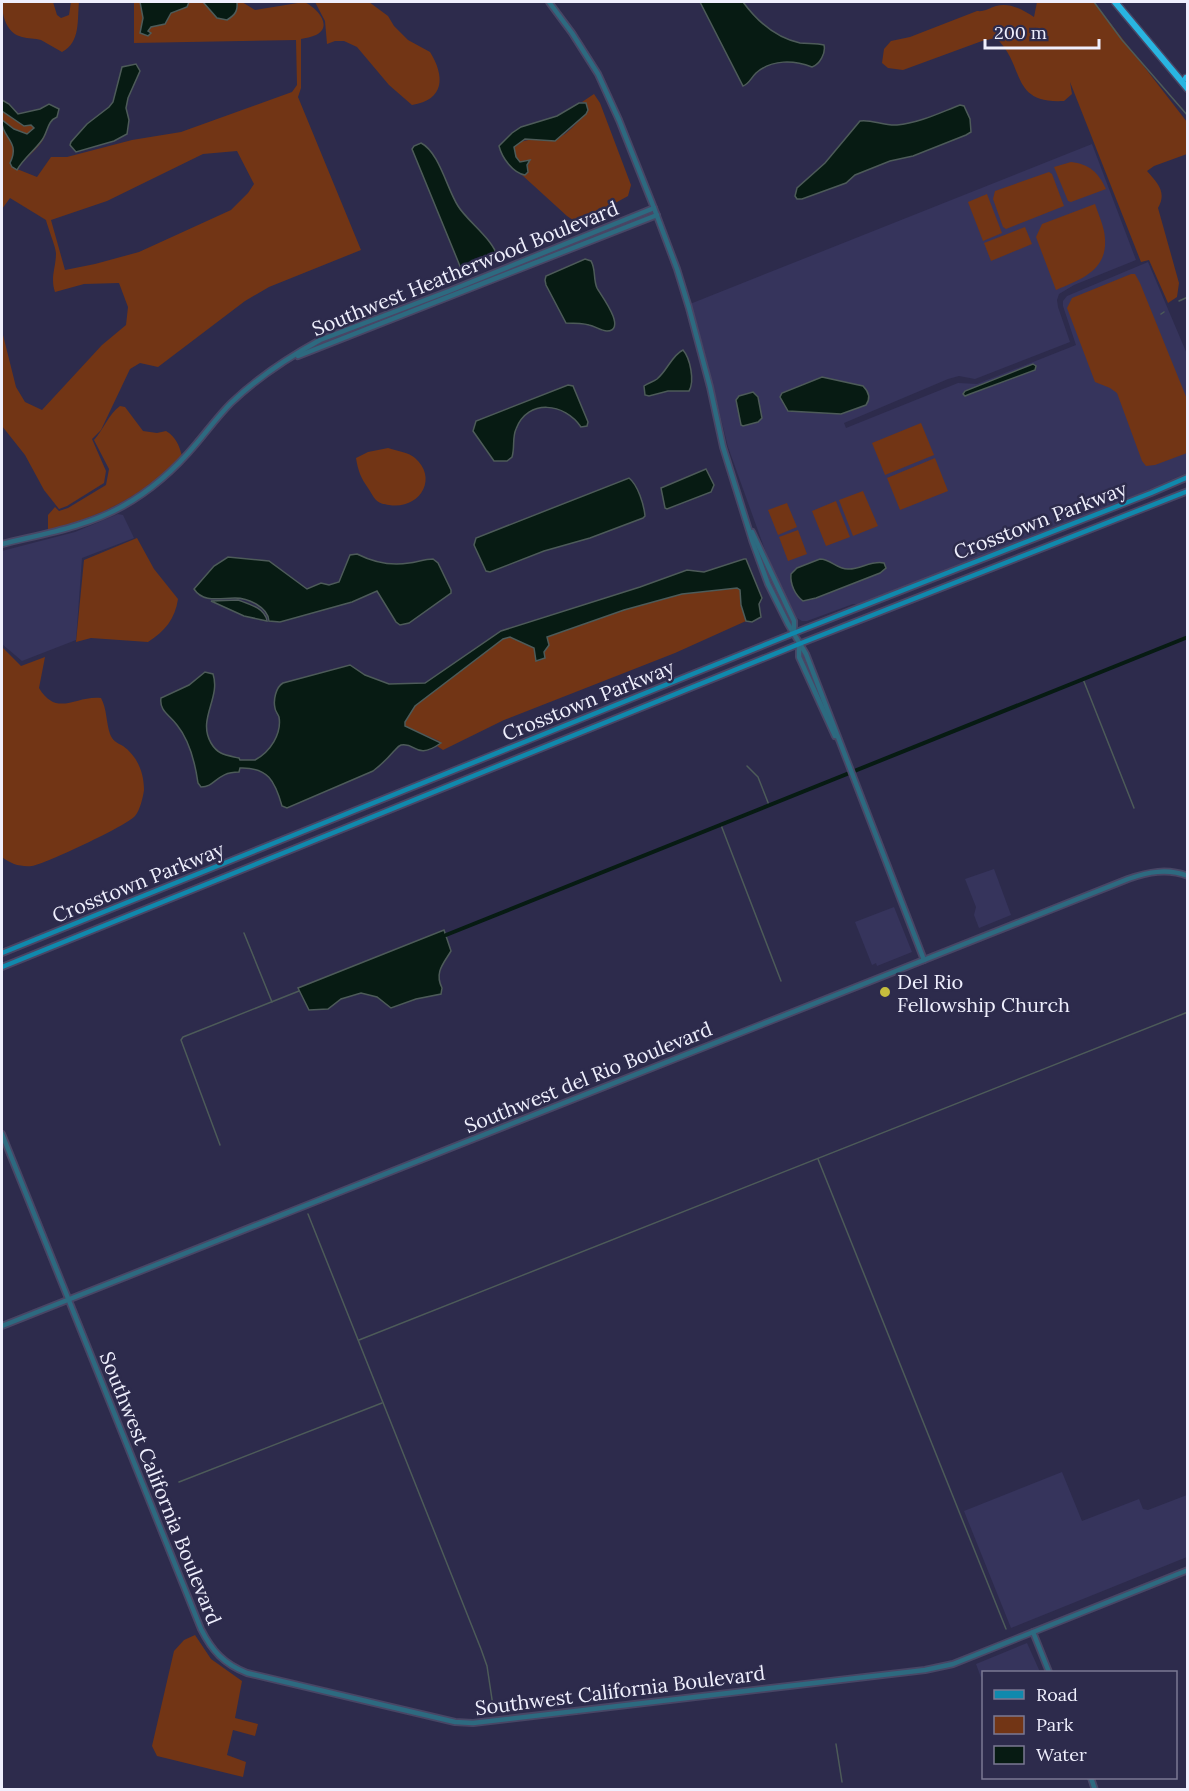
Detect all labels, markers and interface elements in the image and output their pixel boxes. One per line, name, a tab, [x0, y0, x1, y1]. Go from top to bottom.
scale bar	[985, 12, 1099, 50]
text: 200 m	[994, 21, 1047, 44]
street label: Southwest Heatherwood Boulevard	[308, 195, 622, 341]
street label: Crosstown Parkway	[950, 475, 1131, 565]
street label: Crosstown Parkway	[498, 654, 678, 746]
street label: Crosstown Parkway	[48, 836, 228, 928]
place label: Del Rio Fellowship Church	[897, 969, 1070, 1017]
marker: Del Rio Fellowship Church	[878, 985, 892, 999]
street label: Southwest del Rio Boulevard	[460, 1016, 716, 1138]
street label: Southwest California Boulevard	[95, 1348, 227, 1628]
street label: Southwest California Boulevard	[473, 1660, 767, 1720]
legend	[982, 1671, 1177, 1779]
text: Road	[1036, 1683, 1078, 1706]
text: Park	[1036, 1713, 1074, 1736]
text: Water	[1036, 1743, 1087, 1766]

